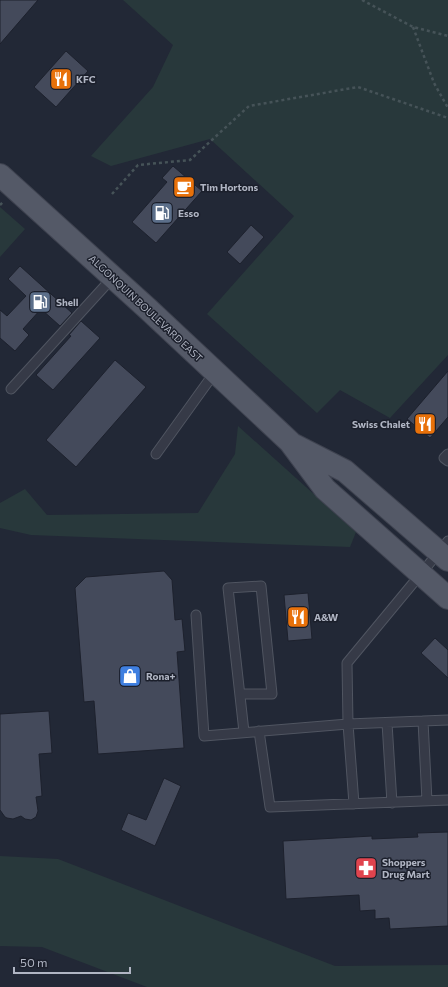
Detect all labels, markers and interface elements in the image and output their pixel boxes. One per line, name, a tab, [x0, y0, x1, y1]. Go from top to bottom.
restaurant icon: KFC	[48, 66, 74, 92]
place label: KFC	[76, 73, 96, 85]
cafe icon: Tim Hortons	[171, 174, 197, 200]
place label: Tim Hortons	[200, 181, 258, 193]
fuel station icon: Esso	[149, 200, 175, 226]
place label: Esso	[178, 207, 199, 219]
street label: ALGONQUIN BOULEVARD EAST	[87, 252, 206, 364]
fuel station icon: Shell	[27, 289, 53, 315]
place label: Shell	[56, 296, 79, 308]
restaurant icon: Swiss Chalet	[412, 411, 438, 437]
place label: Swiss Chalet	[352, 418, 410, 430]
restaurant icon: A&W	[285, 604, 311, 630]
place label: A&W	[314, 611, 339, 623]
shop icon: Rona+	[117, 663, 143, 689]
place label: Rona+	[146, 670, 176, 682]
pharmacy icon: Shoppers Drug Mart	[353, 855, 379, 881]
place label: Shoppers Drug Mart	[382, 856, 430, 880]
scale bar	[14, 949, 130, 975]
text: 50 m	[20, 955, 48, 969]

